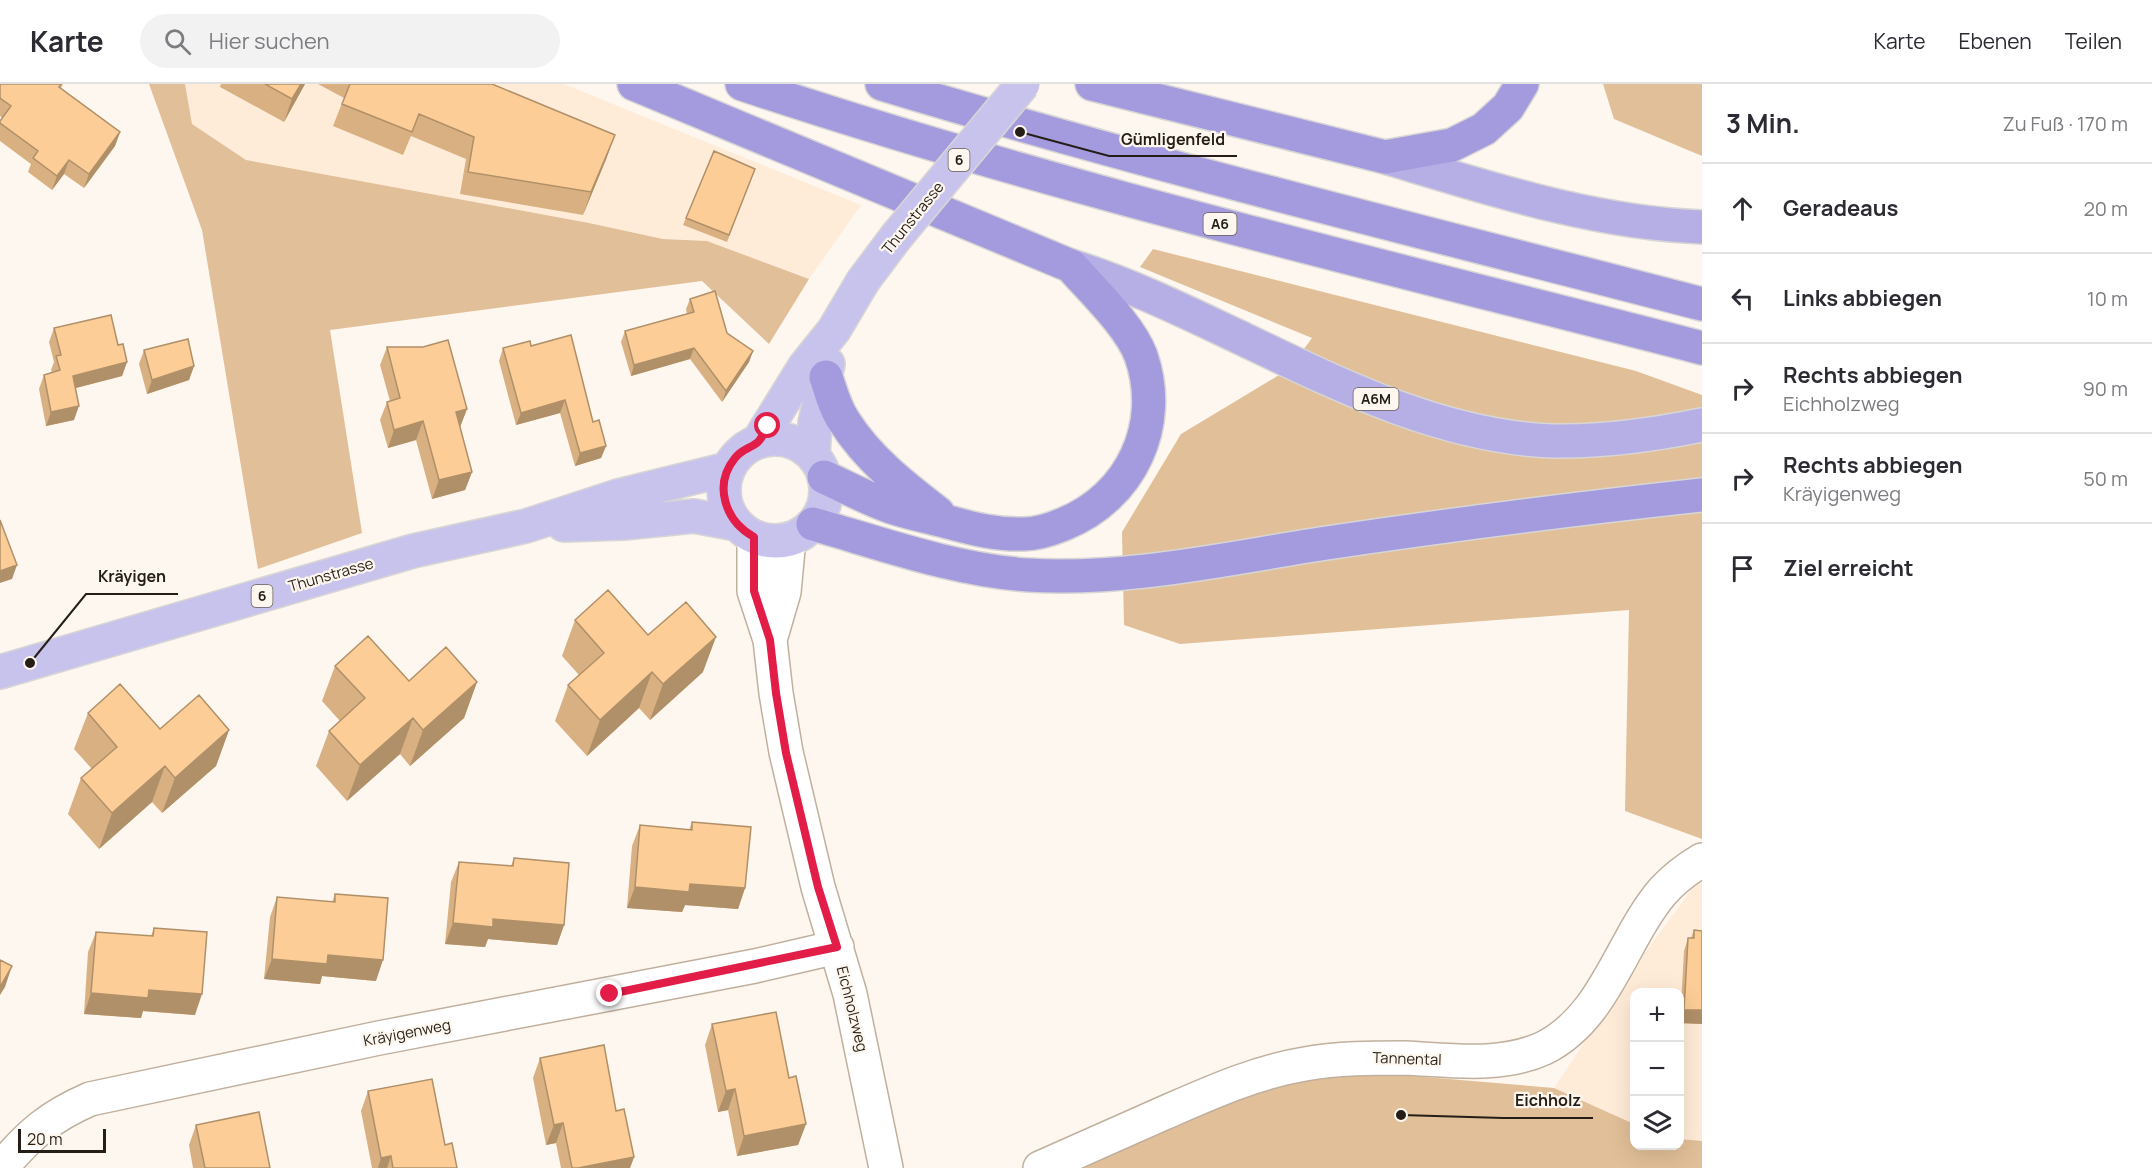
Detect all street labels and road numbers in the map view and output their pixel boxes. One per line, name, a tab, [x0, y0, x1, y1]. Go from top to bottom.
road number: 6	[948, 149, 970, 171]
street label: Thunstrasse	[877, 177, 948, 258]
road number: A6	[1204, 213, 1236, 235]
road number: A6M	[1354, 388, 1398, 410]
street label: Thunstrasse	[286, 552, 376, 597]
road number: 6	[252, 585, 272, 607]
street label: Eichholzweg	[832, 964, 873, 1054]
street label: Kräyigenweg	[361, 1014, 452, 1051]
street label: Tannental	[1372, 1047, 1442, 1070]

